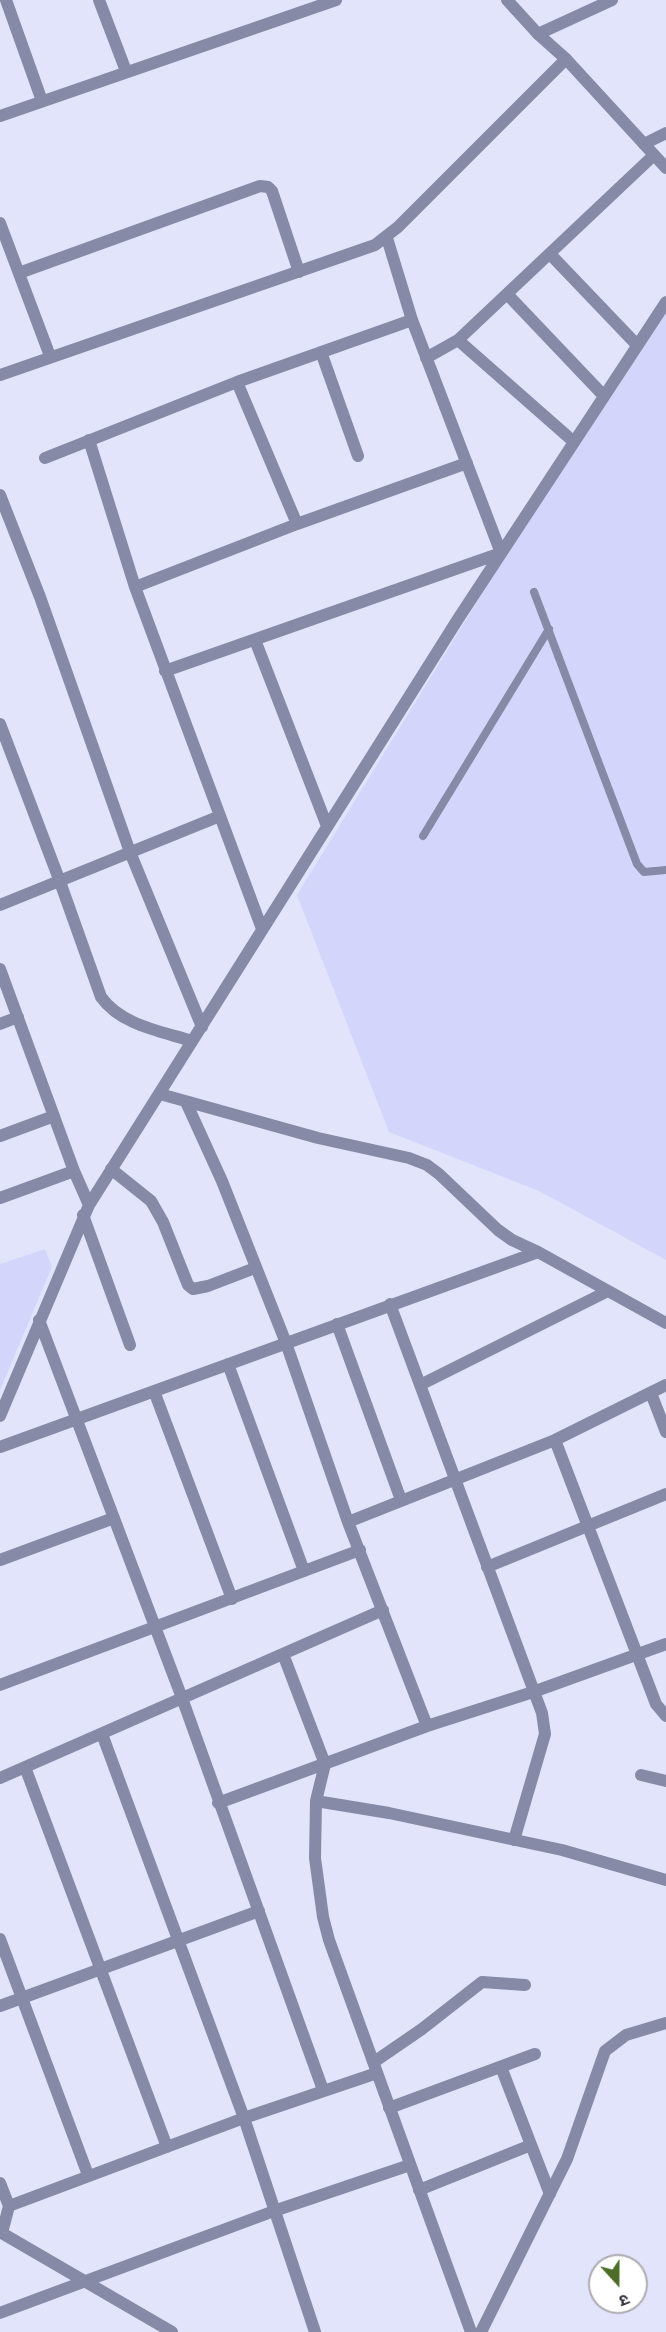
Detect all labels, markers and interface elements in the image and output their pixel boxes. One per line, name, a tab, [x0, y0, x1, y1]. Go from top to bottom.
north arrow	[588, 2254, 648, 2314]
text: उ	[616, 2289, 632, 2310]

